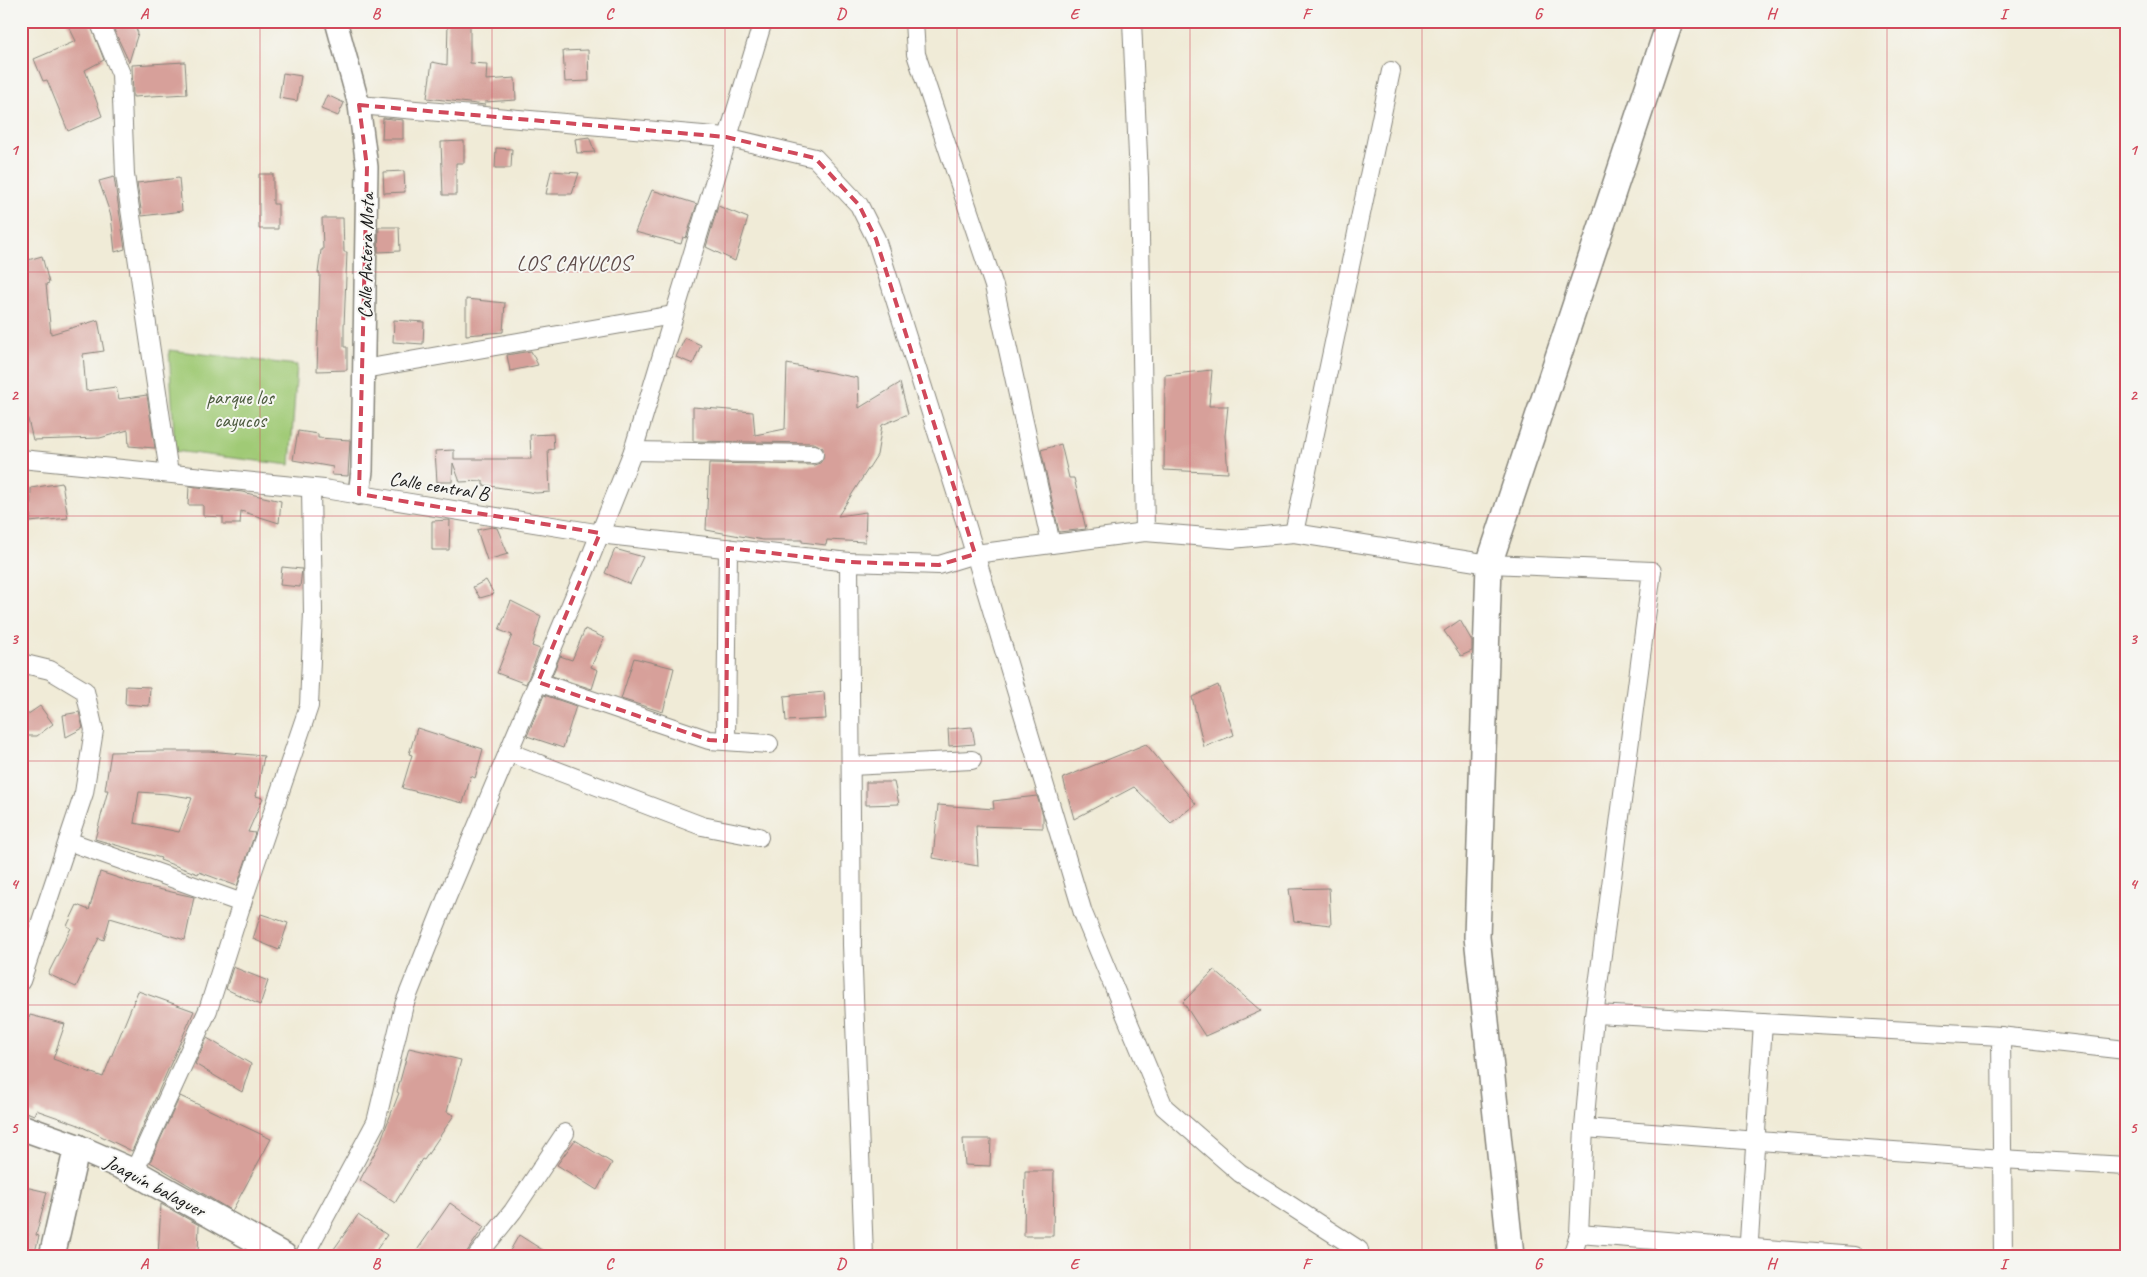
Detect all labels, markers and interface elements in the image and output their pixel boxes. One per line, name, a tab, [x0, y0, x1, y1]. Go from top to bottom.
text: A	[140, 4, 150, 24]
text: B	[372, 4, 382, 24]
text: C	[605, 4, 615, 24]
text: D	[836, 4, 847, 24]
text: E	[1070, 4, 1081, 24]
text: F	[1302, 4, 1313, 24]
text: G	[1534, 4, 1544, 24]
text: H	[1766, 4, 1778, 24]
text: I	[2000, 4, 2010, 24]
text: 1	[10, 140, 19, 160]
text: 1	[2129, 140, 2138, 160]
street label: Calle Antera Mota	[352, 191, 380, 319]
district label: LOS CAYUCOS	[517, 250, 634, 276]
text: 2	[10, 385, 19, 405]
park label: parque los cayucos	[206, 385, 276, 433]
text: 2	[2129, 385, 2138, 405]
street label: Calle central B	[387, 466, 492, 506]
text: 3	[10, 629, 19, 649]
text: 3	[2129, 629, 2138, 649]
text: 4	[10, 874, 19, 894]
text: 4	[2129, 874, 2138, 894]
text: 5	[11, 1118, 20, 1138]
text: 5	[2130, 1118, 2139, 1138]
street label: Joaquín balaguer	[99, 1149, 211, 1224]
text: A	[140, 1254, 150, 1274]
text: B	[372, 1254, 382, 1274]
text: C	[605, 1254, 615, 1274]
text: D	[836, 1254, 847, 1274]
text: E	[1070, 1254, 1081, 1274]
text: F	[1302, 1254, 1313, 1274]
text: G	[1534, 1254, 1544, 1274]
text: H	[1766, 1254, 1778, 1274]
text: I	[2000, 1254, 2010, 1274]

